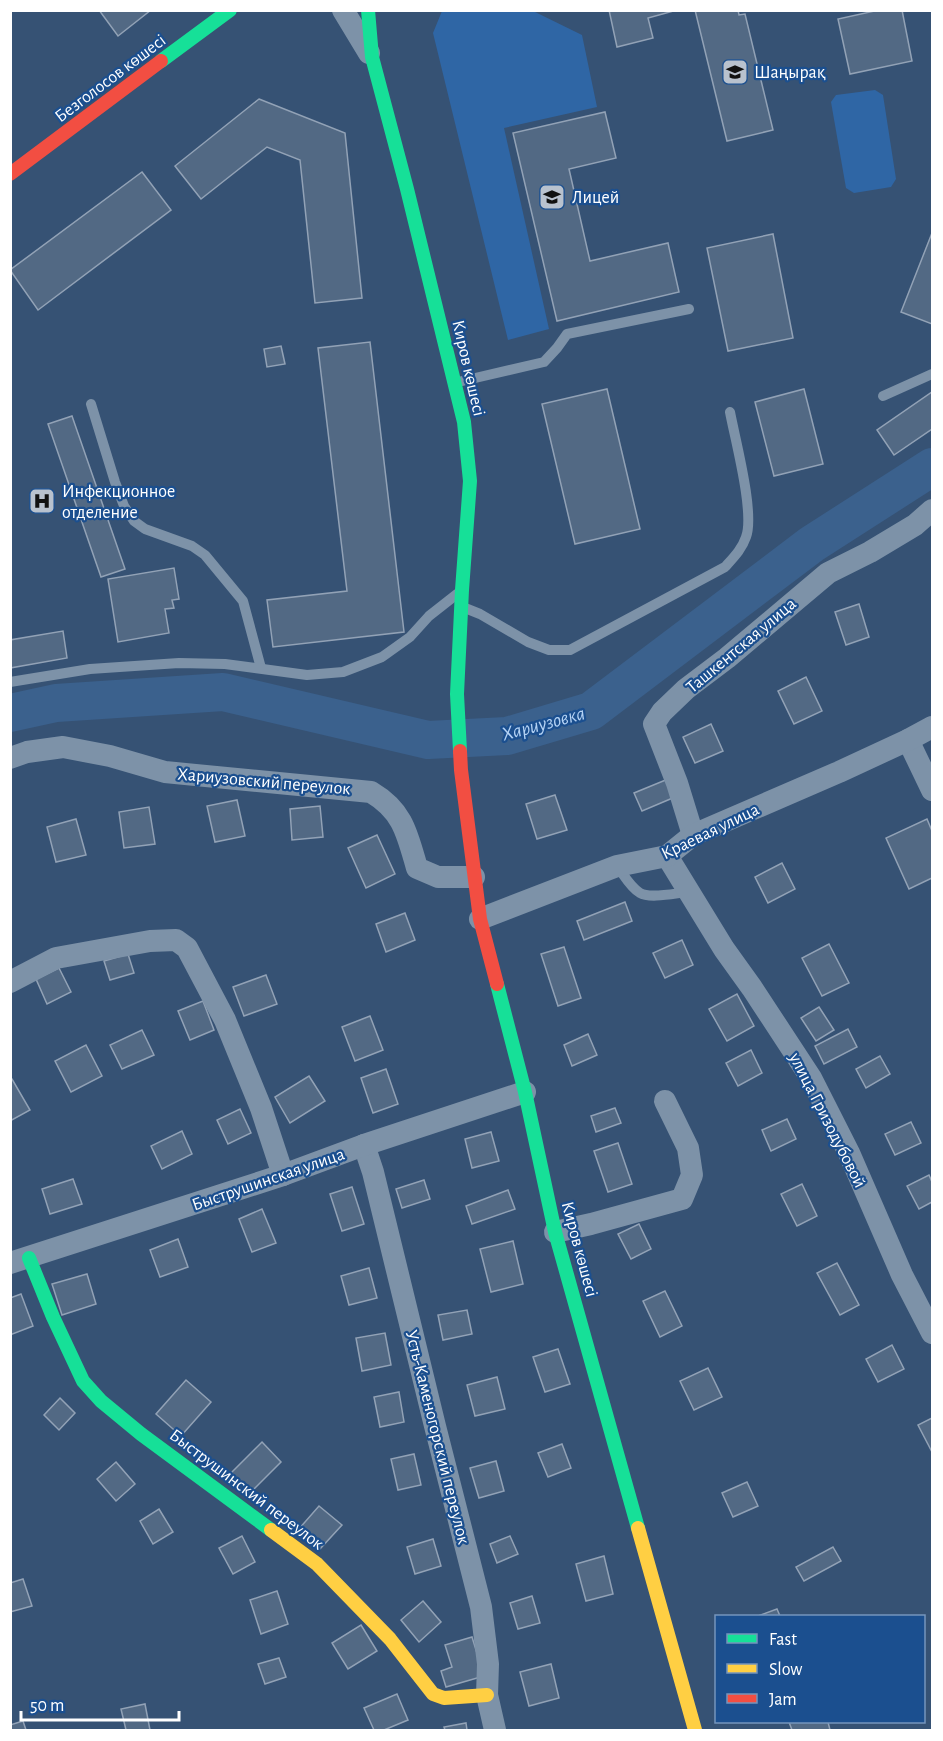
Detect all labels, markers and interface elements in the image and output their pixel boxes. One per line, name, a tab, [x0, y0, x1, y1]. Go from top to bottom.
street label: Безголосов көшесі	[52, 31, 169, 126]
school or university icon: Шаңырақ	[720, 57, 750, 87]
place label: Шаңырақ	[754, 64, 826, 82]
school or university icon: Лицей	[537, 182, 567, 212]
place label: Лицей	[572, 189, 619, 207]
street label: Киров көшесі	[448, 318, 488, 418]
place label: Инфекционное отделение	[62, 483, 175, 522]
hospital icon: Инфекционное отделение	[27, 486, 57, 516]
street label: Ташкентская улица	[683, 595, 800, 697]
water label: Хариузовка	[500, 703, 587, 745]
street label: Хариузовский переулок	[177, 765, 352, 799]
street label: Краевая улица	[659, 800, 762, 863]
street label: улица Гризодубовой	[785, 1049, 870, 1191]
street label: Быструшинская улица	[190, 1145, 347, 1215]
street label: Киров көшесі	[558, 1200, 600, 1299]
street label: Усть-Каменогорский переулок	[402, 1328, 473, 1547]
street label: Быструшинский переулок	[166, 1426, 327, 1554]
legend	[715, 1615, 925, 1723]
text: Fast	[769, 1631, 797, 1649]
text: Slow	[769, 1661, 802, 1679]
scale bar	[21, 1684, 178, 1722]
text: Jam	[769, 1691, 797, 1709]
text: 50 m	[30, 1697, 64, 1715]

